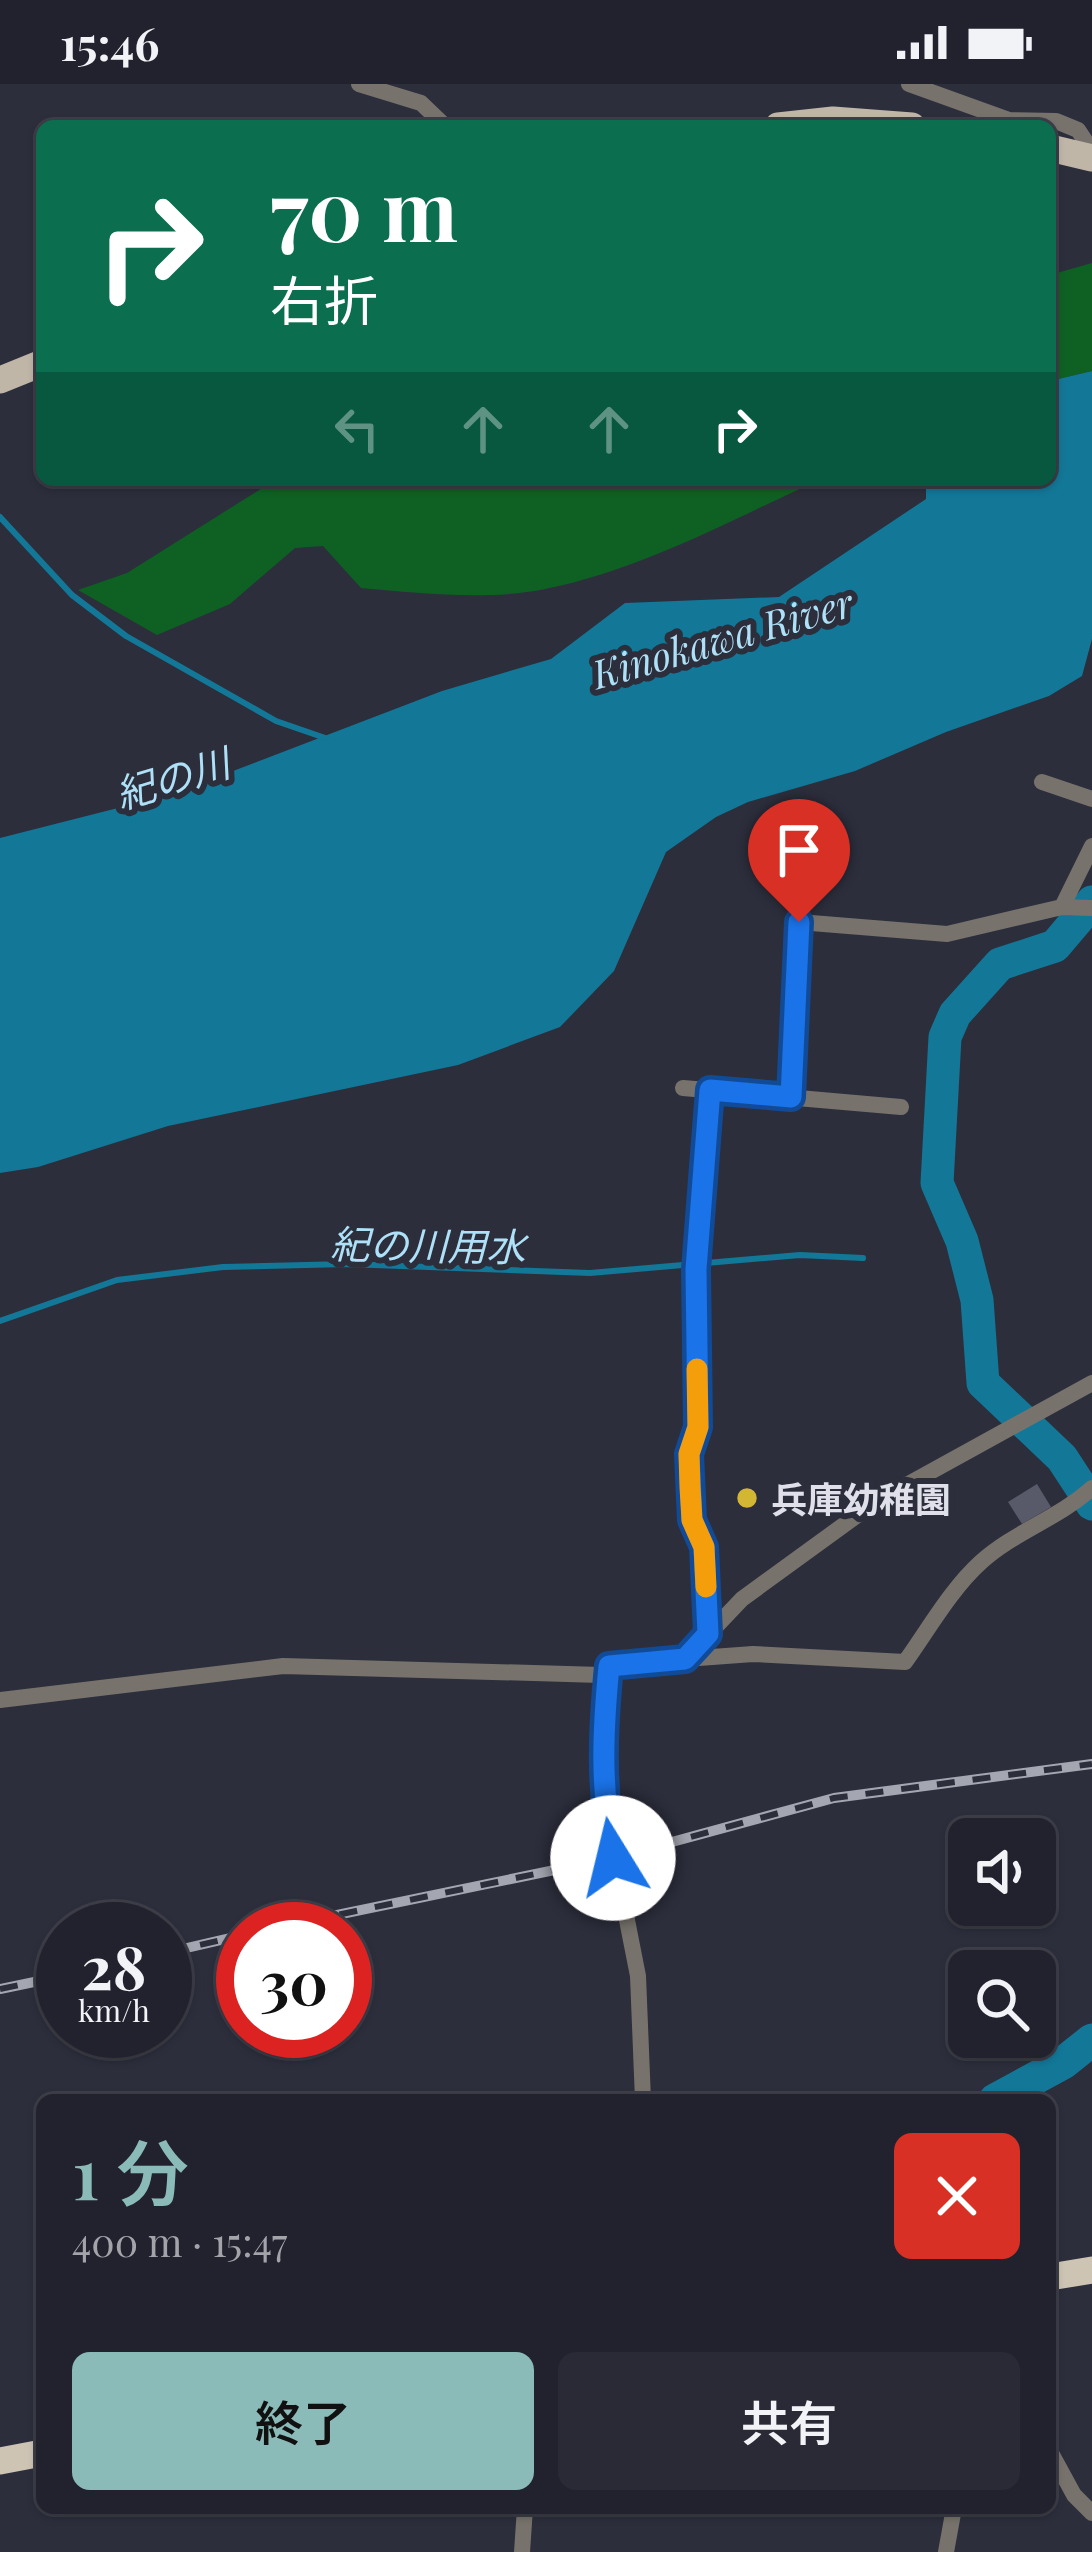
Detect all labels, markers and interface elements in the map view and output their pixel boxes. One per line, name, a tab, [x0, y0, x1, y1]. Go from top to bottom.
text: 15:46	[60, 12, 159, 72]
text: 70 m	[270, 151, 458, 263]
icon: right	[72, 168, 228, 324]
text: 右折	[270, 263, 378, 335]
icon: left	[324, 396, 390, 462]
icon: ahead	[450, 396, 516, 462]
icon: ahead	[576, 396, 642, 462]
icon: right	[702, 396, 768, 462]
water label: Kinokawa River	[584, 575, 860, 700]
water label: 紀の川	[108, 734, 239, 819]
pin	[748, 799, 850, 922]
icon: arrive	[766, 817, 832, 883]
water label: 紀の川用水	[330, 1216, 530, 1272]
place label: 兵庫幼稚園	[771, 1474, 951, 1522]
marker: 兵庫幼稚園	[734, 1485, 760, 1511]
position arrow	[550, 1795, 676, 1921]
map controls	[948, 1818, 1056, 2058]
button: sound	[948, 1818, 1056, 1926]
speed limit sign: 30	[216, 1902, 372, 2058]
text: 28	[81, 1925, 147, 2005]
button: search	[948, 1950, 1056, 2058]
text: km/h	[78, 1990, 150, 2030]
text: 1 分	[72, 2122, 189, 2218]
button: close	[894, 2133, 1020, 2259]
text: 400 m · 15:47	[72, 2215, 287, 2267]
button: 終了	[72, 2352, 534, 2490]
button: 共有	[558, 2352, 1020, 2490]

